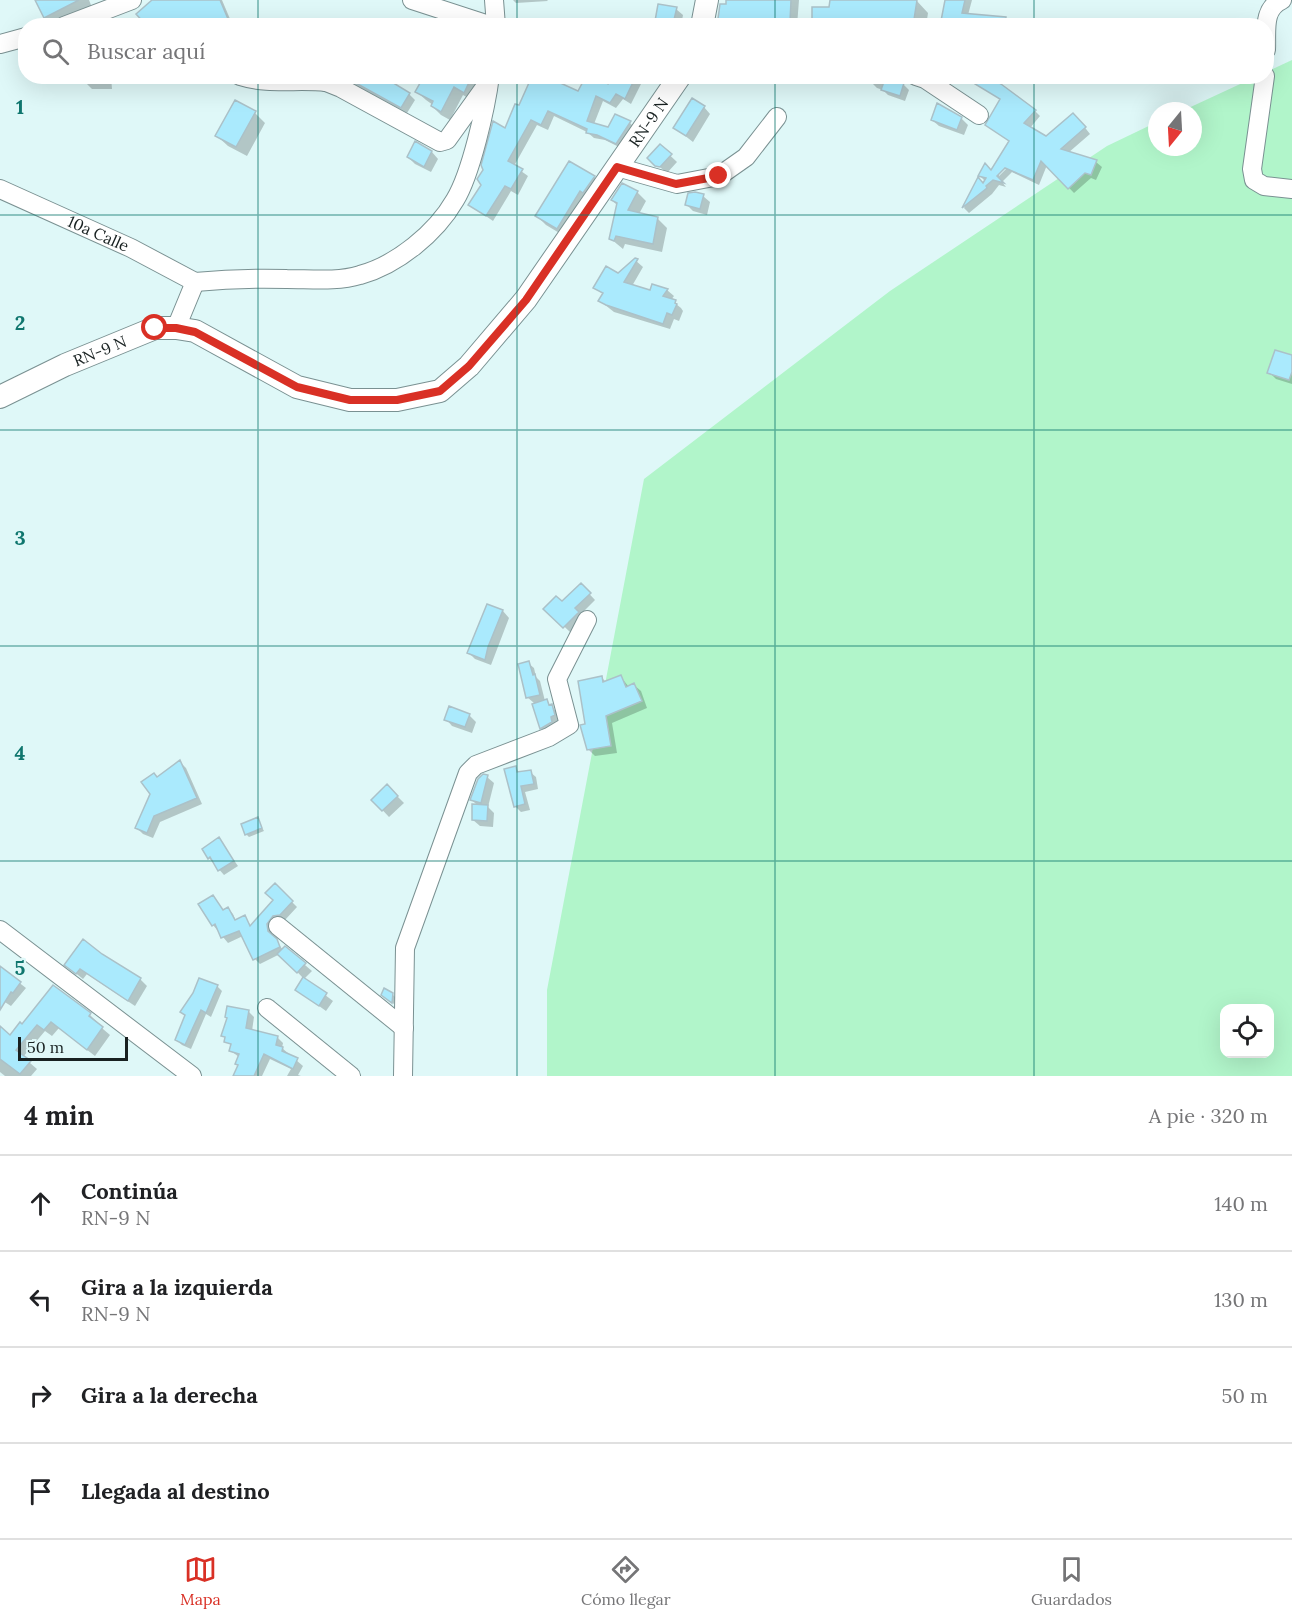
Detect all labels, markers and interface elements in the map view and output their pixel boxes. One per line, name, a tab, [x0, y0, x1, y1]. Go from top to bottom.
search box	[18, 18, 1274, 84]
icon: search	[39, 35, 72, 68]
text: Buscar aquí	[87, 37, 205, 65]
text: 1	[16, 94, 24, 119]
street label: RN-9 N	[624, 94, 672, 151]
north arrow	[1148, 102, 1202, 156]
route end	[705, 162, 731, 188]
street label: 10a Calle	[65, 211, 133, 256]
text: 2	[15, 310, 25, 335]
route start	[141, 314, 167, 340]
street label: RN-9 N	[70, 331, 129, 371]
text: 3	[14, 525, 26, 550]
text: 4	[15, 740, 26, 765]
text: 5	[15, 955, 26, 980]
map controls	[1220, 1004, 1274, 1058]
button: locate	[1220, 1004, 1274, 1058]
scale bar	[18, 1034, 128, 1062]
text: 50 m	[27, 1037, 64, 1057]
text: 4 min	[24, 1099, 94, 1132]
text: A pie · 320 m	[1149, 1103, 1268, 1128]
text: Continúa	[81, 1177, 178, 1205]
icon: ahead	[24, 1187, 57, 1220]
text: 140 m	[1214, 1191, 1268, 1216]
text: RN-9 N	[81, 1205, 150, 1230]
text: Gira a la izquierda	[81, 1273, 273, 1301]
icon: left	[24, 1283, 57, 1316]
text: 130 m	[1214, 1287, 1268, 1312]
text: RN-9 N	[81, 1301, 150, 1326]
icon: right	[24, 1379, 57, 1412]
text: Gira a la derecha	[81, 1381, 258, 1409]
text: 50 m	[1222, 1383, 1268, 1408]
icon: arrive	[24, 1475, 57, 1508]
text: Llegada al destino	[81, 1477, 270, 1505]
tab: Mapa	[180, 1553, 221, 1609]
tab: Cómo llegar	[581, 1553, 671, 1609]
tab: Guardados	[1031, 1553, 1112, 1609]

